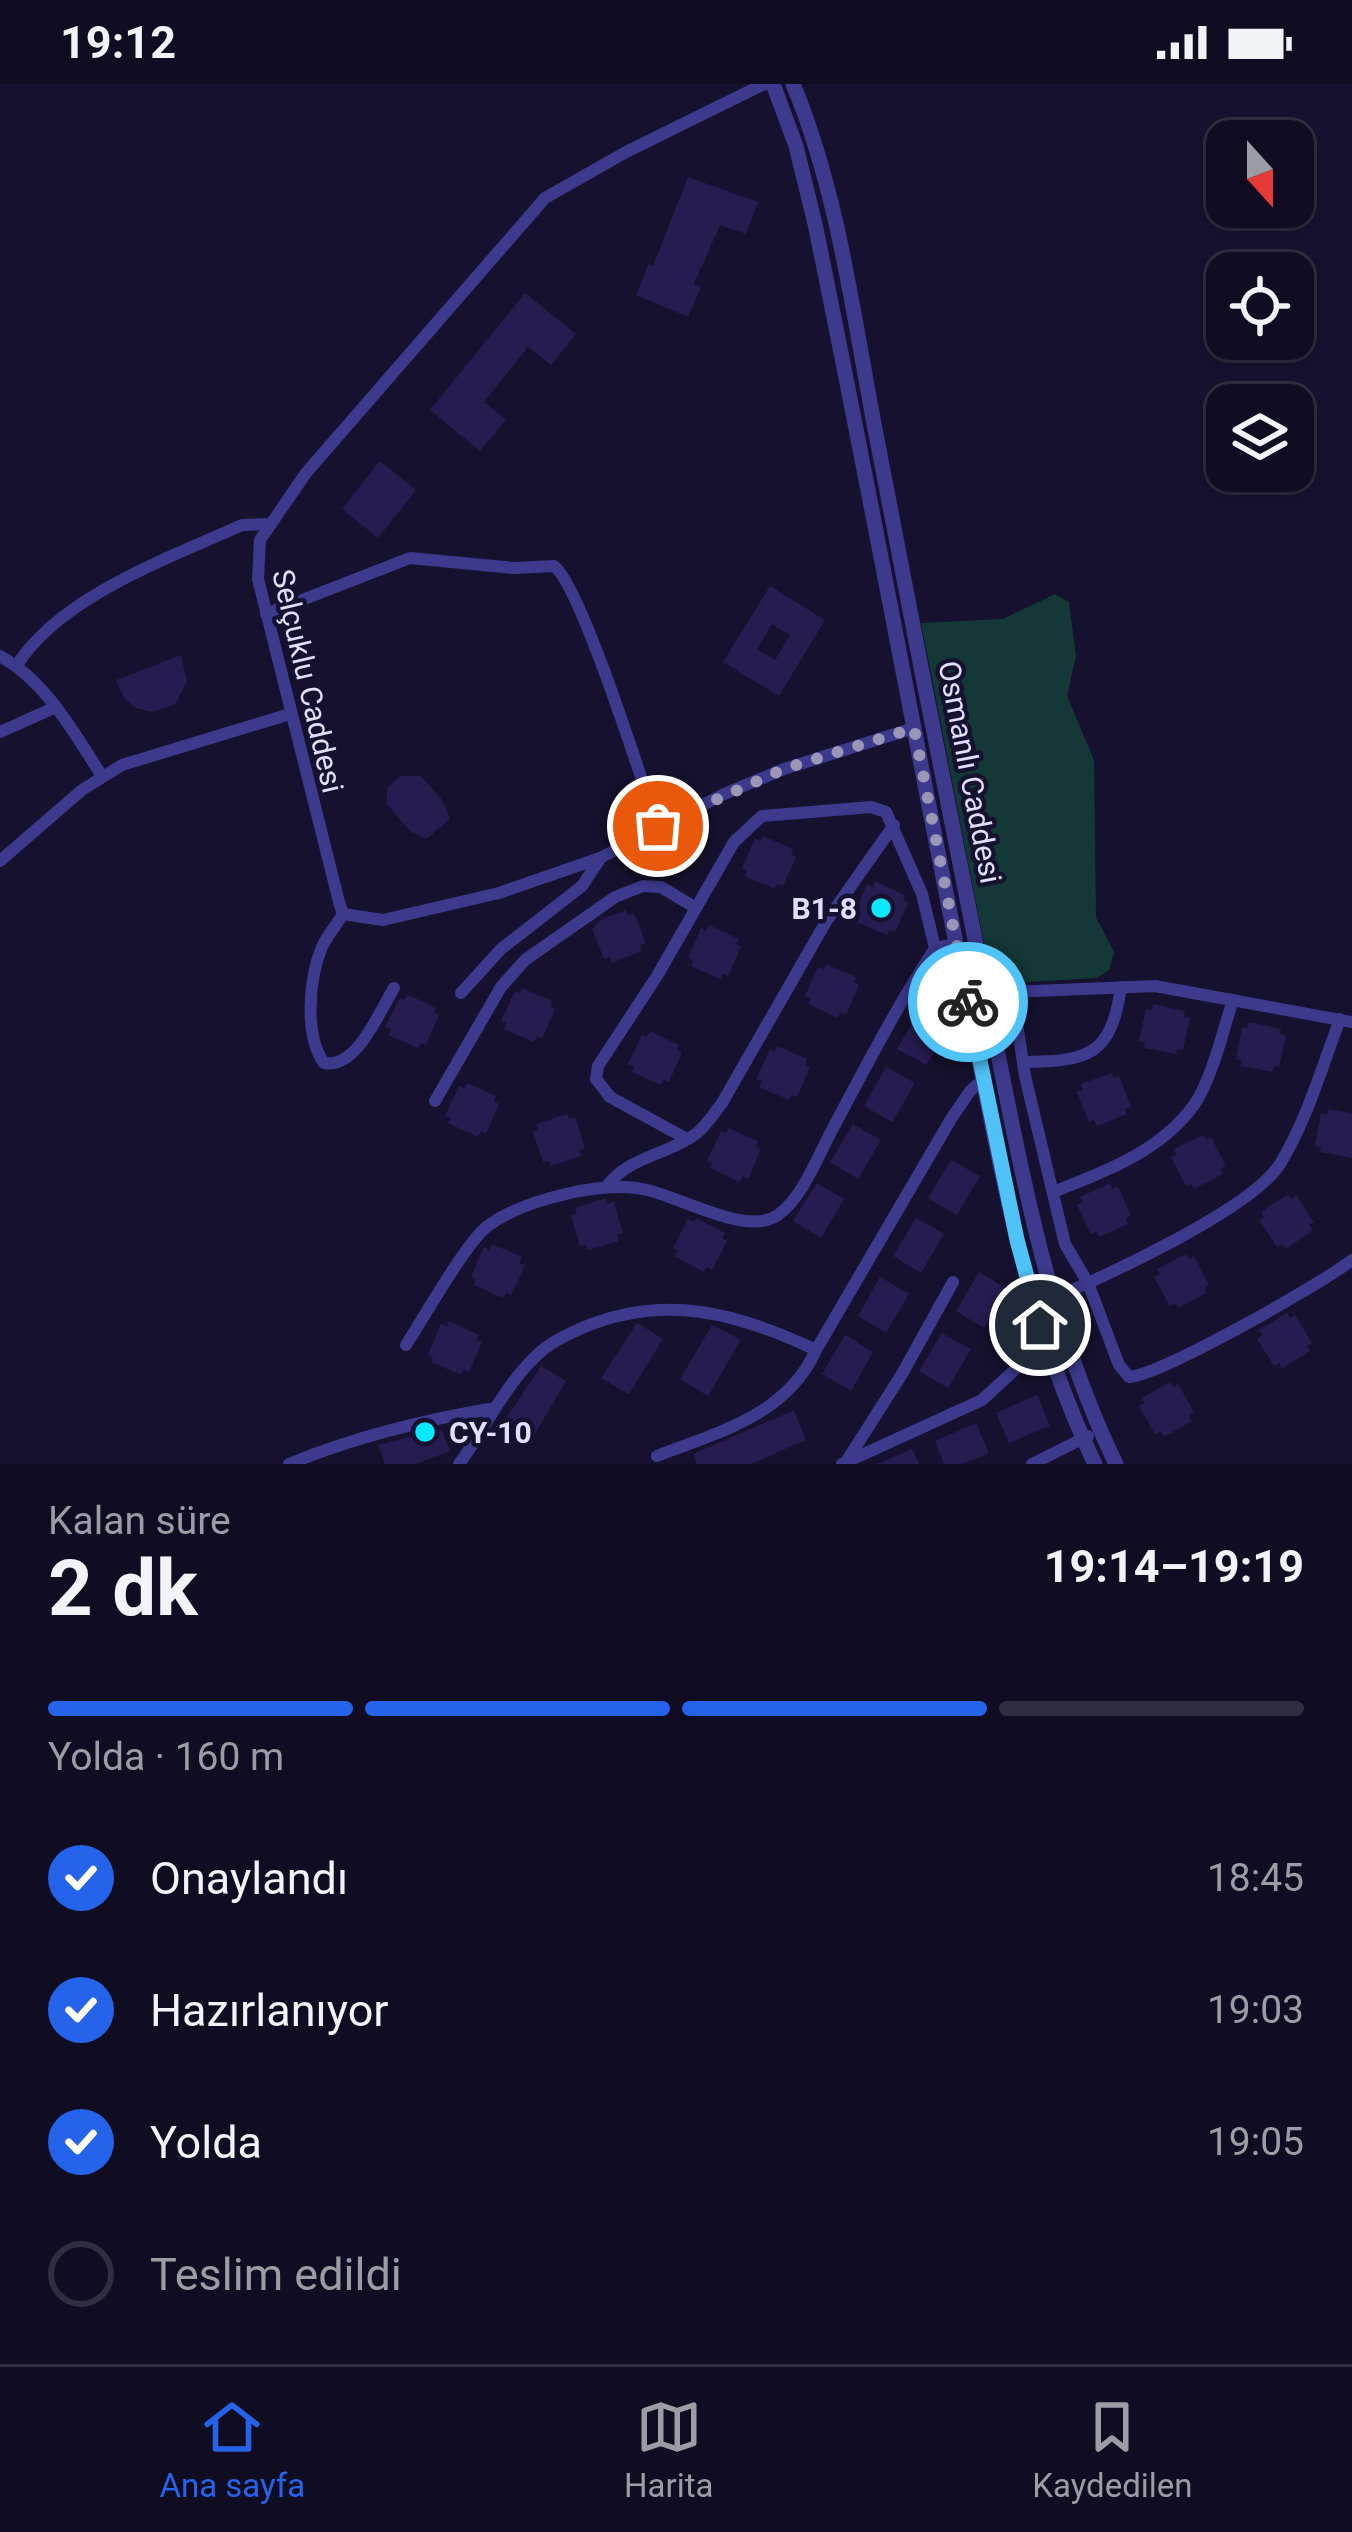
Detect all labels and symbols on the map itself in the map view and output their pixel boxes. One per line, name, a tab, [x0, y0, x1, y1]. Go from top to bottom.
north arrow	[1206, 120, 1314, 228]
street label: Selçuklu Caddesi	[265, 566, 351, 796]
street label: Osmanlı Caddesi	[931, 658, 1009, 886]
pin	[607, 775, 709, 877]
place label: B1-8	[792, 891, 857, 926]
marker: B1-8	[868, 895, 894, 921]
courier	[908, 942, 1028, 1062]
pin	[989, 1274, 1091, 1376]
place label: CY-10	[449, 1415, 532, 1450]
marker: CY-10	[412, 1419, 438, 1445]

